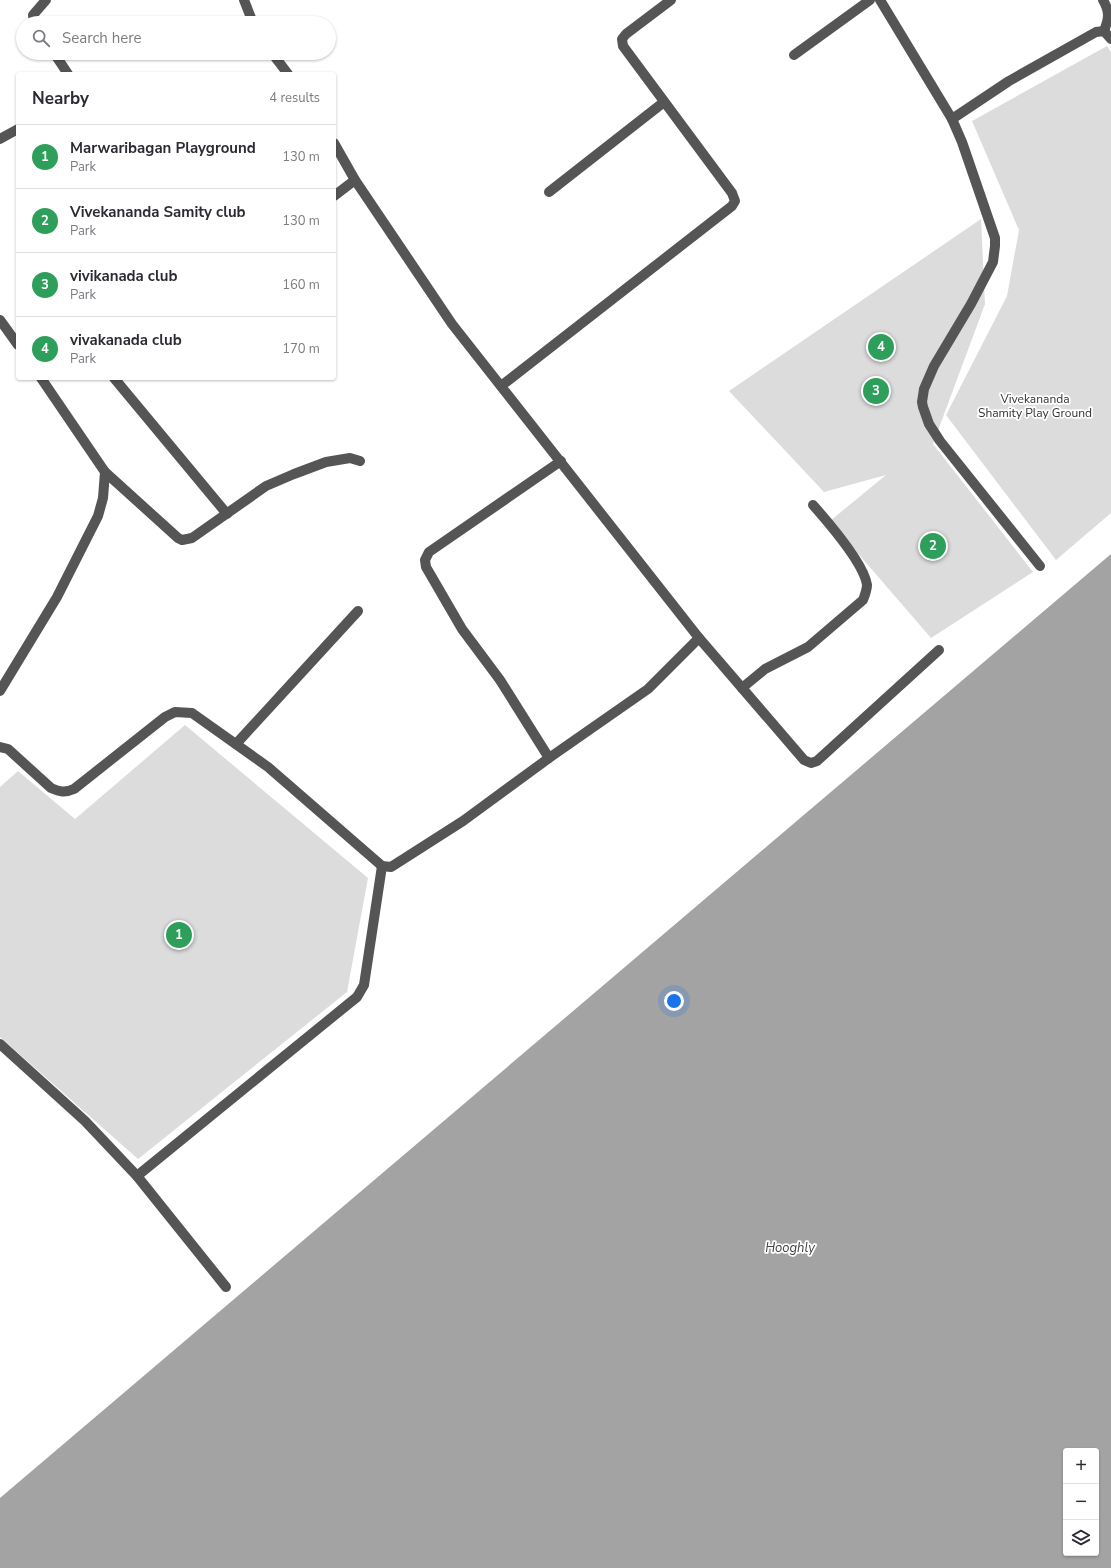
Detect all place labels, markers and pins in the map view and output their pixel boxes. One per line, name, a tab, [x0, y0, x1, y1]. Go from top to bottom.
pin: 4	[868, 332, 894, 362]
pin: 3	[863, 376, 889, 406]
pin: 2	[920, 531, 946, 561]
pin: 1	[166, 920, 192, 950]

